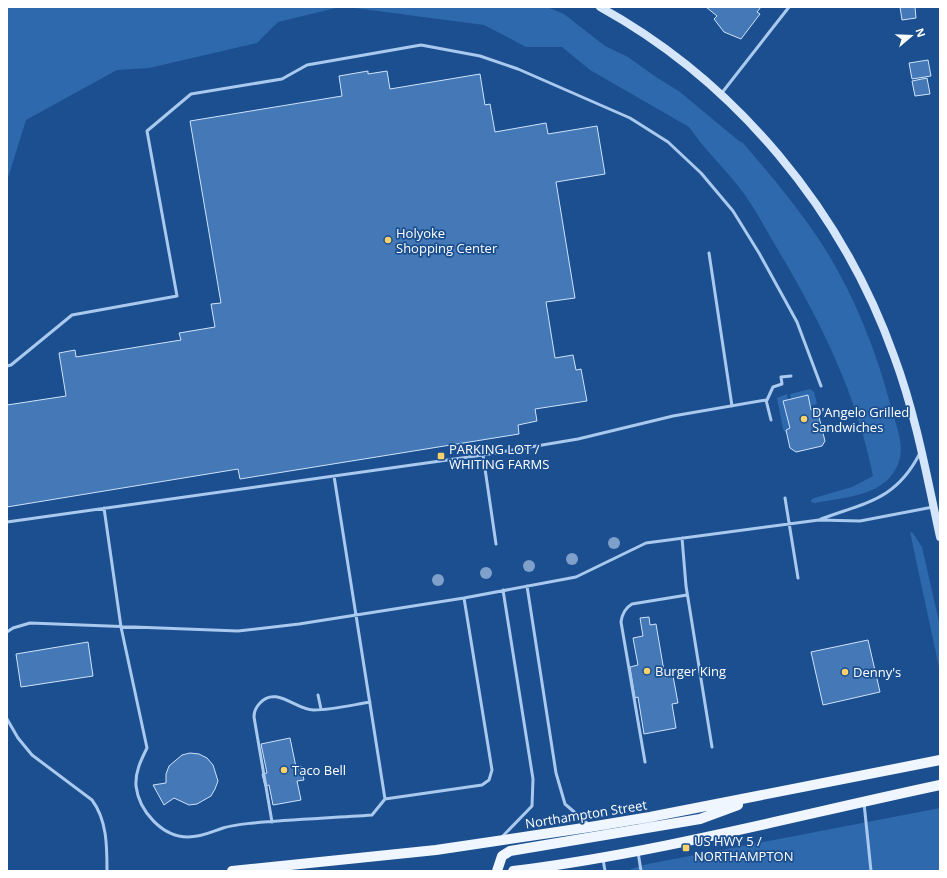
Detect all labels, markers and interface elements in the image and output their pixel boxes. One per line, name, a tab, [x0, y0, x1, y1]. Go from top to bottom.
north arrow	[891, 16, 931, 56]
text: N	[912, 26, 929, 39]
place label: Holyoke Shopping Center	[396, 224, 498, 257]
marker: Holyoke Shopping Center	[383, 235, 393, 245]
place label: D'Angelo Grilled Sandwiches	[812, 403, 909, 436]
marker: D'Angelo Grilled Sandwiches	[799, 414, 809, 424]
place label: PARKING LOT / WHITING FARMS	[449, 440, 549, 473]
marker: PARKING LOT / WHITING FARMS	[436, 451, 446, 461]
place label: Burger King	[655, 662, 726, 680]
place label: Denny's	[853, 663, 901, 681]
marker: Burger King	[642, 666, 652, 676]
marker: Denny's	[840, 667, 850, 677]
place label: Taco Bell	[292, 761, 346, 779]
marker: Taco Bell	[279, 765, 289, 775]
street label: Northampton Street	[524, 795, 648, 832]
place label: US HWY 5 / NORTHAMPTON	[694, 832, 793, 865]
marker: US HWY 5 / NORTHAMPTON	[681, 843, 691, 853]

